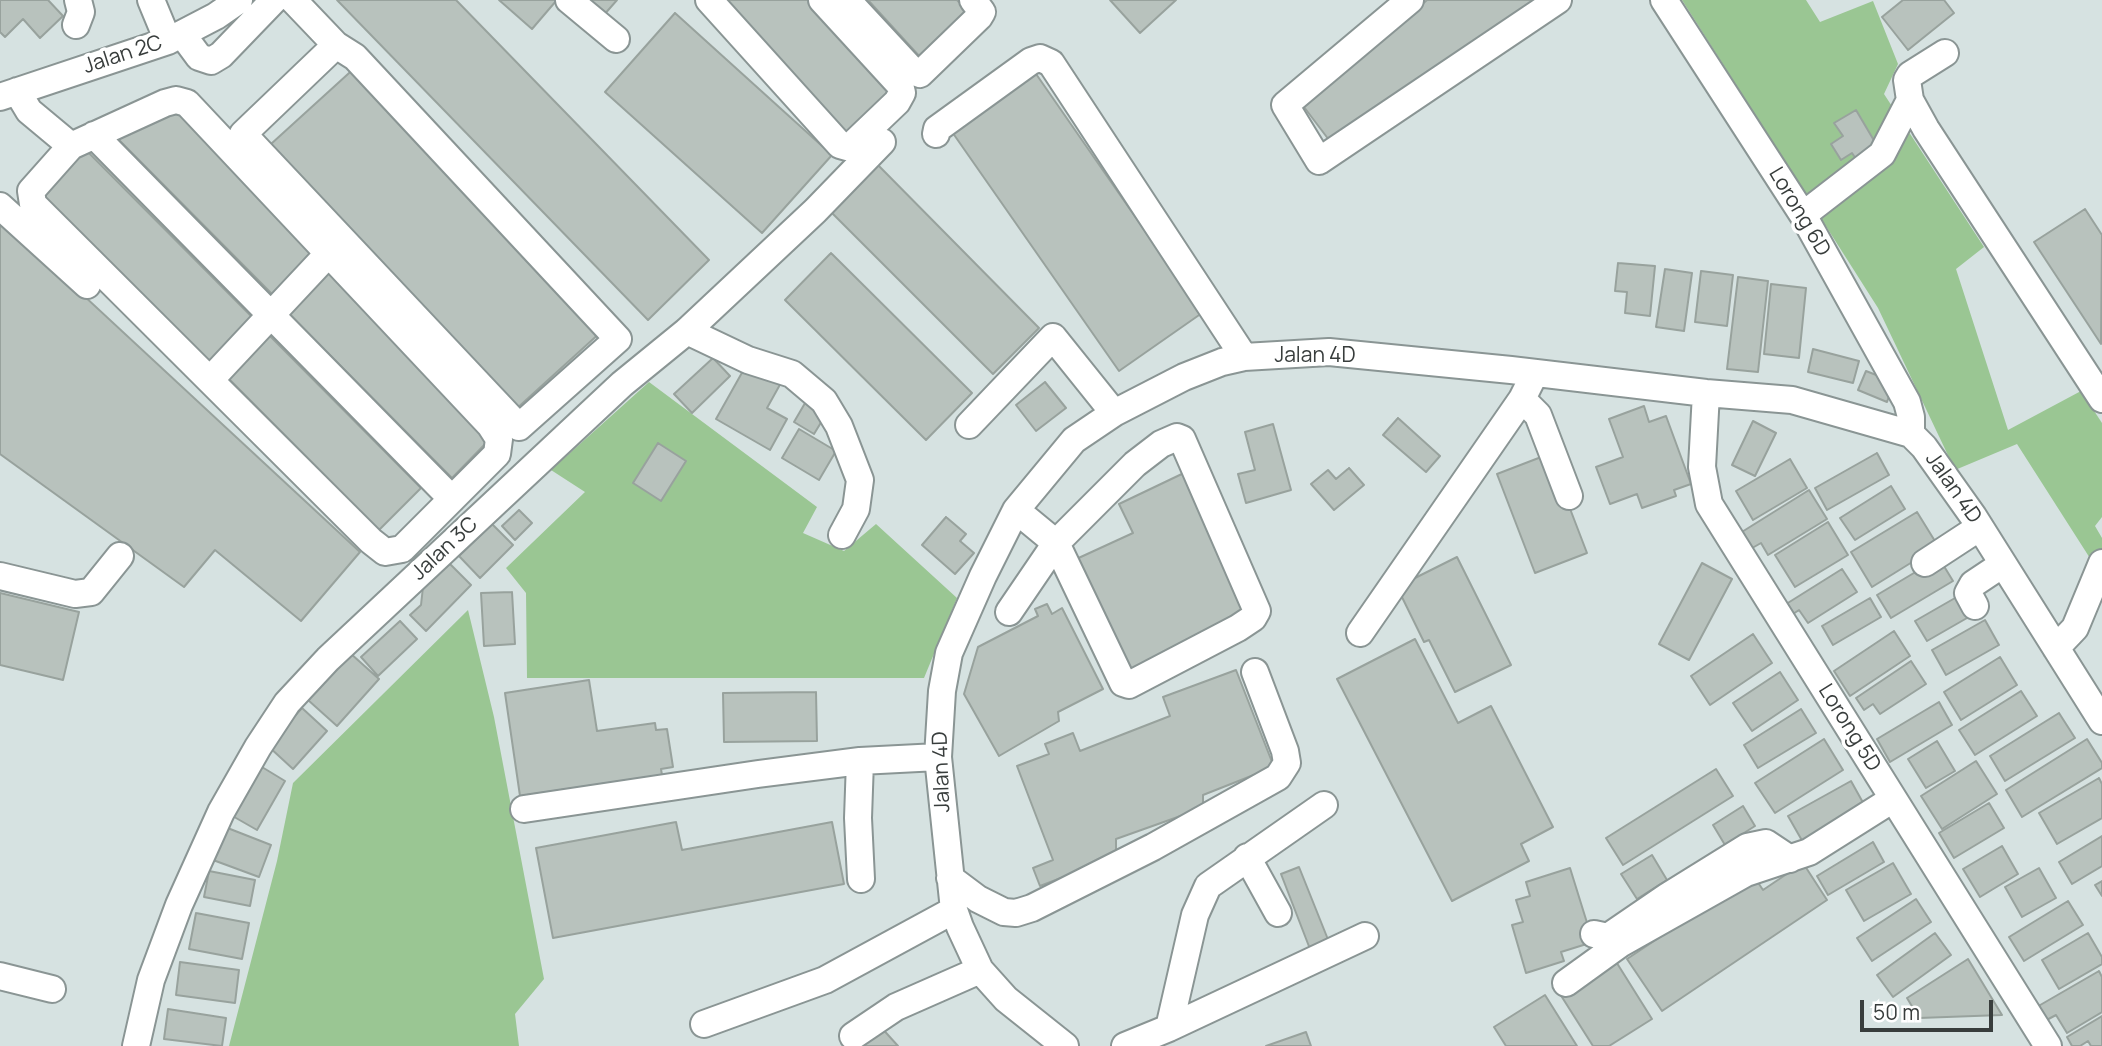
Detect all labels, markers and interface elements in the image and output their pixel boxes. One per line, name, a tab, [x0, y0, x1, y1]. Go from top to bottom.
street label: Jalan 2C	[80, 30, 166, 80]
street label: Lorong 6D	[1763, 163, 1835, 261]
street label: Jalan 4D	[1274, 343, 1356, 369]
street label: Jalan 4D	[1919, 448, 1987, 528]
street label: Jalan 3C	[407, 512, 483, 586]
street label: Lorong 5D	[1812, 680, 1886, 776]
street label: Jalan 4D	[928, 731, 956, 813]
scale bar	[1864, 986, 1997, 1030]
text: 50 m	[1873, 998, 1920, 1026]

